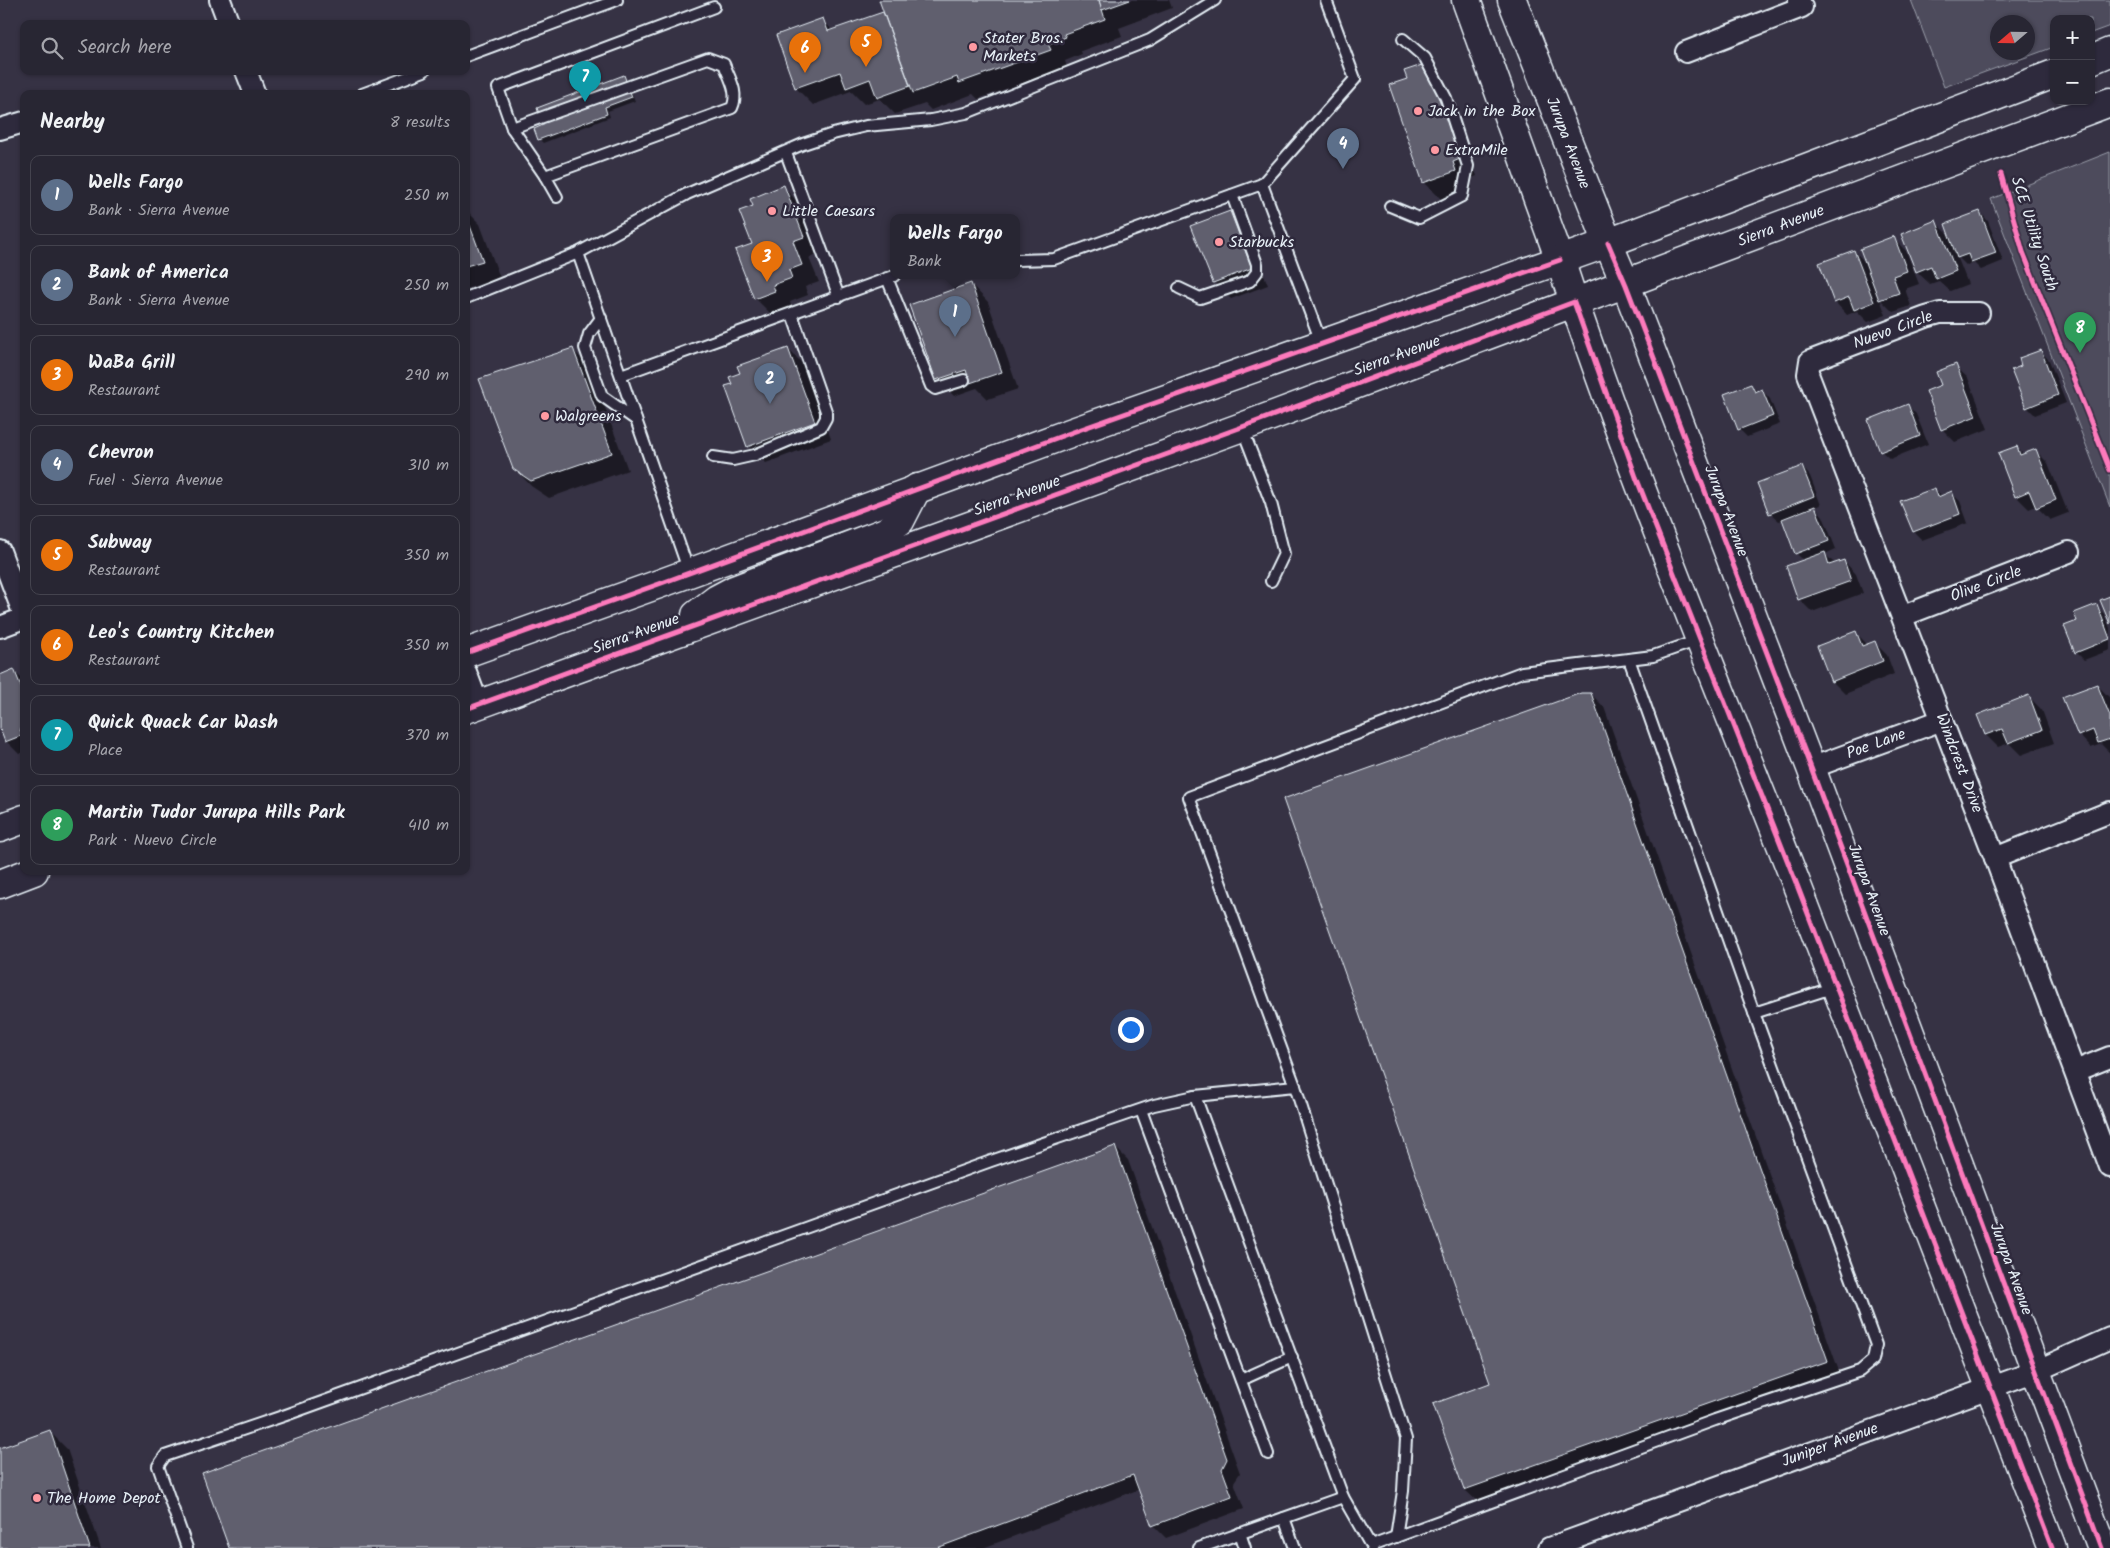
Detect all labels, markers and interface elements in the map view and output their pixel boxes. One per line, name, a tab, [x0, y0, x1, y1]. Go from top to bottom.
north arrow	[1990, 15, 2035, 60]
map controls	[2050, 15, 2095, 105]
button: +	[2050, 15, 2095, 60]
search box	[20, 20, 470, 75]
pin: 5	[850, 26, 882, 67]
place label: Stater Bros. Markets	[983, 26, 1064, 69]
pin: 6	[789, 32, 821, 73]
text: Search here	[78, 33, 172, 63]
icon: search	[38, 34, 66, 62]
marker: Stater Bros. Markets	[967, 41, 979, 53]
button: −	[2050, 60, 2095, 105]
pin: 7	[569, 61, 601, 102]
street label: Jurupa Avenue	[1539, 93, 1597, 193]
place label: Jack in the Box	[1428, 99, 1537, 124]
marker: Jack in the Box	[1412, 105, 1424, 117]
text: Nearby	[40, 106, 105, 139]
text: 8 results	[390, 110, 450, 135]
pin: 4	[1327, 128, 1359, 169]
place label: ExtraMile	[1445, 138, 1508, 163]
marker: ExtraMile	[1429, 144, 1441, 156]
text: Wells Fargo	[88, 168, 183, 198]
street label: SCE Utility South	[2004, 173, 2064, 295]
text: 1	[55, 183, 59, 208]
text: 250 m	[404, 183, 449, 208]
text: Bank · Sierra Avenue	[88, 198, 229, 223]
street label: Sierra Avenue	[1734, 198, 1828, 254]
place label: Little Caesars	[782, 199, 875, 224]
marker: Little Caesars	[766, 205, 778, 217]
popup	[890, 214, 1020, 279]
text: Wells Fargo	[907, 219, 1003, 249]
place label: Starbucks	[1229, 230, 1294, 255]
marker: Starbucks	[1213, 236, 1225, 248]
pin: 3	[751, 241, 783, 282]
text: Bank	[907, 249, 941, 274]
text: Bank of America	[88, 258, 229, 288]
text: 2	[52, 273, 62, 298]
text: 250 m	[404, 273, 449, 298]
text: Bank · Sierra Avenue	[88, 288, 229, 313]
pin: 1	[939, 296, 971, 337]
street label: Nuevo Circle	[1850, 304, 1936, 356]
pin: 8	[2064, 312, 2096, 353]
street label: Sierra Avenue	[1350, 329, 1444, 383]
text: WaBa Grill	[88, 348, 175, 378]
text: 3	[53, 363, 61, 388]
text: 290 m	[405, 363, 449, 388]
pin: 2	[754, 363, 786, 404]
text: Restaurant	[88, 378, 160, 403]
place label: Walgreens	[555, 404, 622, 429]
marker: Walgreens	[539, 410, 551, 422]
text: Chevron	[88, 438, 154, 468]
text: 4	[53, 453, 61, 478]
text: 310 m	[408, 453, 449, 478]
street label: Jurupa Avenue	[1697, 461, 1755, 561]
text: Fuel · Sierra Avenue	[88, 468, 223, 493]
street label: Sierra Avenue	[970, 469, 1064, 523]
text: Subway	[88, 528, 152, 558]
text: 5	[53, 543, 61, 568]
text: 350 m	[404, 543, 449, 568]
text: Restaurant	[88, 558, 160, 583]
street label: Olive Circle	[1947, 559, 2025, 609]
street label: Sierra Avenue	[589, 607, 683, 661]
text: Leo's Country Kitchen	[88, 618, 274, 648]
text: 6	[53, 633, 61, 658]
text: 350 m	[404, 633, 449, 658]
text: Restaurant	[88, 648, 160, 673]
text: Quick Quack Car Wash	[88, 708, 278, 738]
street label: Windcrest Drive	[1928, 709, 1990, 817]
street label: Poe Lane	[1843, 722, 1909, 766]
text: 7	[53, 723, 61, 748]
text: 370 m	[405, 723, 449, 748]
text: Place	[88, 738, 122, 763]
text: Martin Tudor Jurupa Hills Park	[88, 798, 345, 828]
text: 8	[52, 813, 62, 838]
text: 410 m	[408, 813, 449, 838]
text: Park · Nuevo Circle	[88, 828, 217, 853]
street label: Jurupa Avenue	[1841, 840, 1897, 940]
your location	[1118, 1017, 1144, 1043]
street label: Jurupa Avenue	[1983, 1219, 2039, 1319]
street label: Juniper Avenue	[1778, 1416, 1882, 1474]
place label: The Home Depot	[47, 1486, 161, 1511]
marker: The Home Depot	[31, 1492, 43, 1504]

